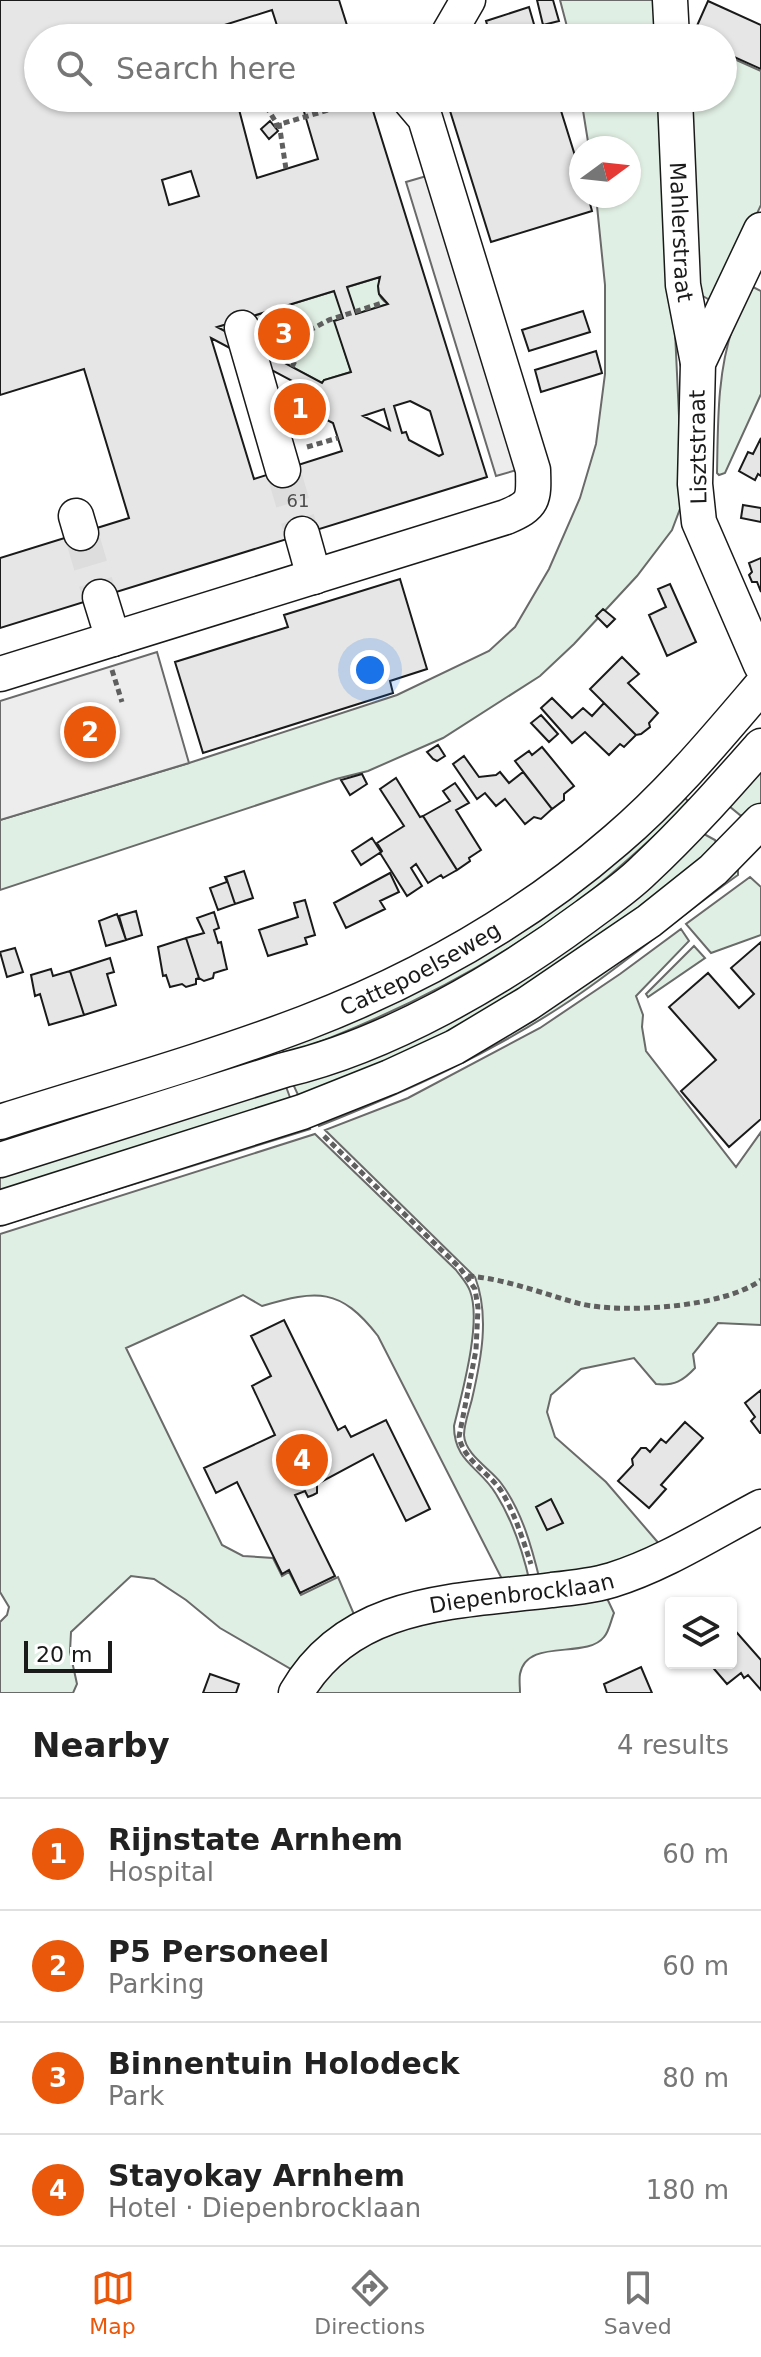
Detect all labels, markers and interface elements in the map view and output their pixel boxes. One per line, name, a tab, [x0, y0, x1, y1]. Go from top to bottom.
search box	[24, 24, 737, 112]
icon: search	[52, 46, 96, 90]
text: Search here	[116, 51, 296, 86]
north arrow	[569, 136, 641, 208]
street label: Mahlerstraat	[665, 161, 699, 304]
pin: 3	[258, 304, 310, 364]
pin: 1	[274, 379, 326, 439]
street label: Lisztstraat	[684, 389, 711, 505]
house number: 61	[287, 490, 309, 511]
your location	[350, 650, 390, 690]
pin: 2	[64, 702, 116, 762]
street label: Cattepoelseweg	[336, 916, 505, 1020]
pin: 4	[276, 1430, 328, 1490]
street label: Diepenbrocklaan	[427, 1568, 617, 1618]
map controls	[665, 1597, 737, 1669]
button: layers	[665, 1597, 737, 1669]
scale bar	[24, 1637, 112, 1673]
text: 20 m	[36, 1642, 92, 1667]
text: Nearby	[32, 1725, 170, 1765]
text: 4 results	[617, 1730, 729, 1760]
text: Rijnstate Arnhem	[108, 1822, 403, 1857]
text: 1	[49, 1839, 67, 1869]
text: 60 m	[662, 1839, 729, 1869]
text: Hospital	[108, 1857, 214, 1887]
text: P5 Personeel	[108, 1934, 329, 1969]
text: 2	[49, 1951, 67, 1981]
text: 60 m	[662, 1951, 729, 1981]
text: Parking	[108, 1969, 204, 1999]
text: Binnentuin Holodeck	[108, 2046, 460, 2081]
text: 3	[49, 2063, 67, 2093]
text: 80 m	[662, 2063, 729, 2093]
text: Park	[108, 2081, 164, 2111]
text: Stayokay Arnhem	[108, 2158, 405, 2193]
text: 4	[49, 2175, 67, 2205]
text: 180 m	[646, 2175, 729, 2205]
text: Hotel · Diepenbrocklaan	[108, 2193, 421, 2223]
tab: Map	[89, 2266, 136, 2339]
tab: Directions	[314, 2266, 425, 2339]
tab: Saved	[604, 2266, 672, 2339]

